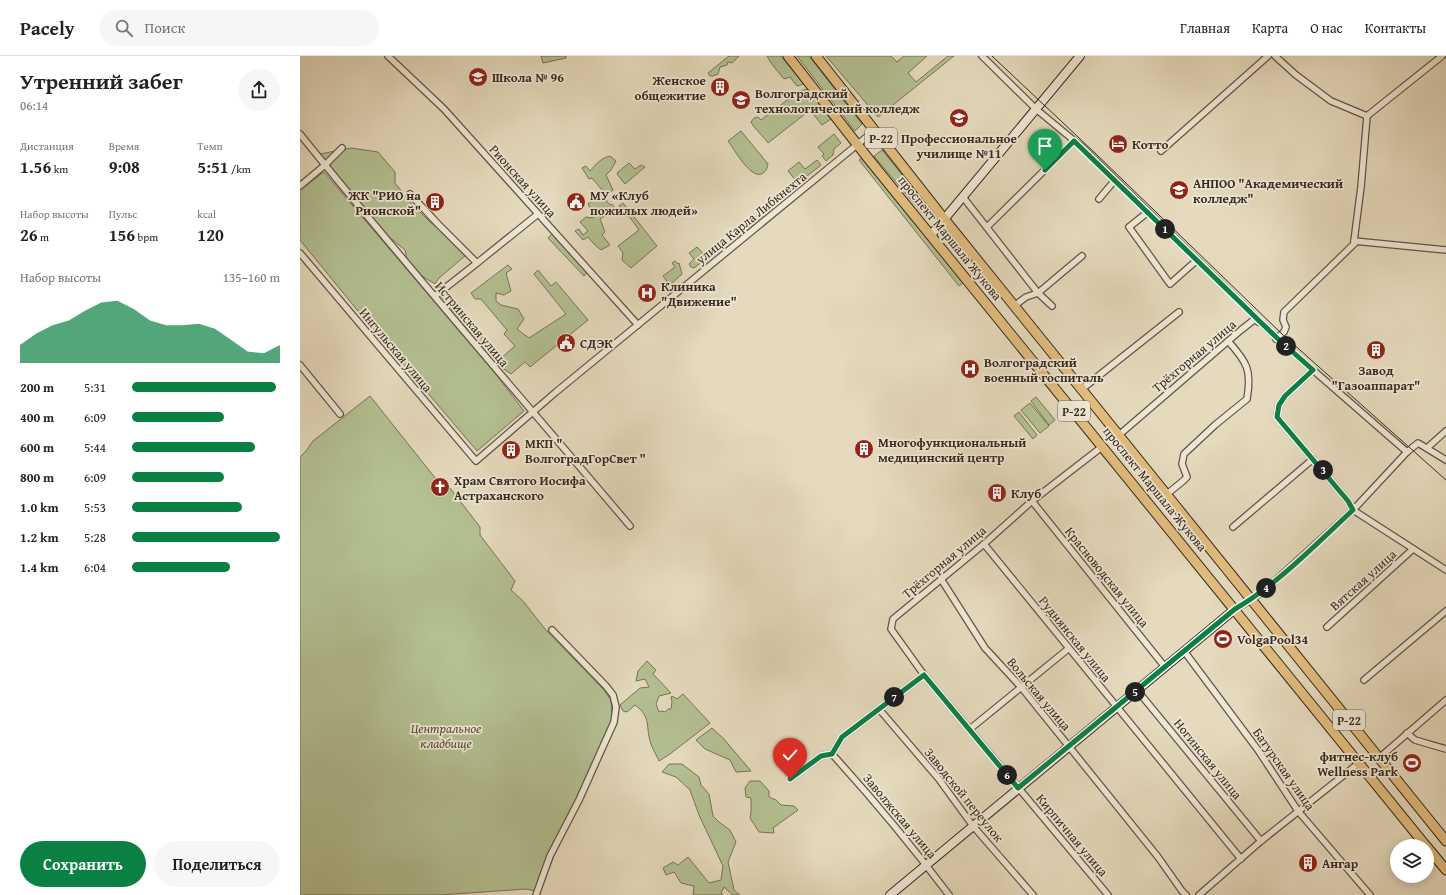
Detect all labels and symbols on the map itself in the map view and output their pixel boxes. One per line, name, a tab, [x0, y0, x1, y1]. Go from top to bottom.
school or university icon: Школа № 96	[467, 66, 489, 88]
place label: Школа № 96	[492, 68, 564, 87]
place label: Женское общежитие	[635, 71, 706, 105]
building icon: Женское общежитие	[709, 76, 731, 98]
place label: Волгоградский технологический колледж	[755, 84, 920, 118]
school or university icon: Волгоградский технологический колледж	[730, 89, 752, 111]
school or university icon: Профессиональное училище №11	[948, 107, 970, 129]
road number: Р-22	[865, 128, 897, 148]
place label: Профессиональное училище №11	[901, 129, 1017, 163]
pin	[1028, 129, 1062, 170]
hotel icon: Котто	[1107, 133, 1129, 155]
place label: Котто	[1132, 135, 1169, 154]
street label: Рионская улица	[485, 140, 561, 222]
street label: улица Карла Либкнехта	[691, 167, 811, 269]
street label: проспект Маршала Жукова	[894, 171, 1007, 305]
place label: АНПОО "Академический колледж"	[1193, 174, 1343, 208]
school or university icon: АНПОО "Академический колледж"	[1168, 179, 1190, 201]
place label: ЖК "РИО на Рионской"	[347, 186, 421, 220]
place label: МУ «Клуб пожилых людей»	[590, 186, 698, 220]
building icon: ЖК "РИО на Рионской"	[424, 191, 446, 213]
public building icon: МУ «Клуб пожилых людей»	[565, 191, 587, 213]
pin: 1	[1155, 219, 1175, 239]
street label: Истринская улица	[431, 277, 514, 371]
place label: Клиника "Движение"	[661, 277, 737, 311]
hospital icon: Клиника "Движение"	[636, 282, 658, 304]
street label: Ингульская улица	[355, 304, 438, 397]
street label: Трёхгорная улица	[1148, 315, 1241, 397]
public building icon: СДЭК	[555, 332, 577, 354]
place label: СДЭК	[580, 334, 613, 353]
pin: 2	[1276, 336, 1296, 356]
building icon: Завод "Газоаппарат"	[1365, 339, 1387, 361]
place label: Волгоградский военный госпиталь	[984, 353, 1104, 387]
hospital icon: Волгоградский военный госпиталь	[959, 358, 981, 380]
place label: Завод "Газоаппарат"	[1332, 361, 1420, 395]
road number: Р-22	[1058, 401, 1090, 421]
street label: проспект Маршала Жукова	[1099, 422, 1212, 556]
place label: Многофункциональный медицинский центр	[878, 433, 1026, 467]
place label: МКП " ВолгоградГорСвет "	[525, 434, 646, 468]
building icon: Многофункциональный медицинский центр	[853, 438, 875, 460]
building icon: МКП " ВолгоградГорСвет "	[500, 439, 522, 461]
pin: 3	[1313, 460, 1333, 480]
place label: Храм Святого Иосифа Астраханского	[454, 471, 586, 505]
church icon: Храм Святого Иосифа Астраханского	[429, 476, 451, 498]
building icon: Клуб	[986, 482, 1008, 504]
place label: Клуб	[1011, 484, 1041, 503]
street label: Трёхгорная улица	[898, 521, 991, 603]
street label: Красноводская улица	[1060, 523, 1154, 632]
street label: Вятская улица	[1326, 544, 1401, 615]
pin: 4	[1256, 578, 1276, 598]
street label: Руднянская улица	[1034, 592, 1116, 687]
sports icon: VolgaPool34	[1212, 628, 1234, 650]
place label: VolgaPool34	[1237, 630, 1309, 649]
street label: Вольская улица	[1003, 653, 1076, 735]
pin: 5	[1125, 682, 1145, 702]
pin: 7	[884, 687, 904, 707]
road number: Р-22	[1333, 710, 1365, 730]
street label: Ногинская улица	[1169, 714, 1247, 804]
park label: Центральное кладбище	[411, 719, 481, 753]
street label: Батурская улица	[1248, 724, 1320, 815]
pin	[773, 738, 807, 779]
street label: Заводской переулок	[920, 744, 1008, 846]
place label: фитнес-клуб Wellness Park	[1317, 747, 1399, 781]
sports icon: фитнес-клуб Wellness Park	[1401, 752, 1423, 774]
pin: 6	[997, 765, 1017, 785]
street label: Заволжская улица	[859, 769, 942, 863]
street label: Кирпичная улица	[1032, 789, 1113, 881]
building icon: Ангар	[1297, 852, 1319, 874]
place label: Ангар	[1322, 854, 1359, 873]

